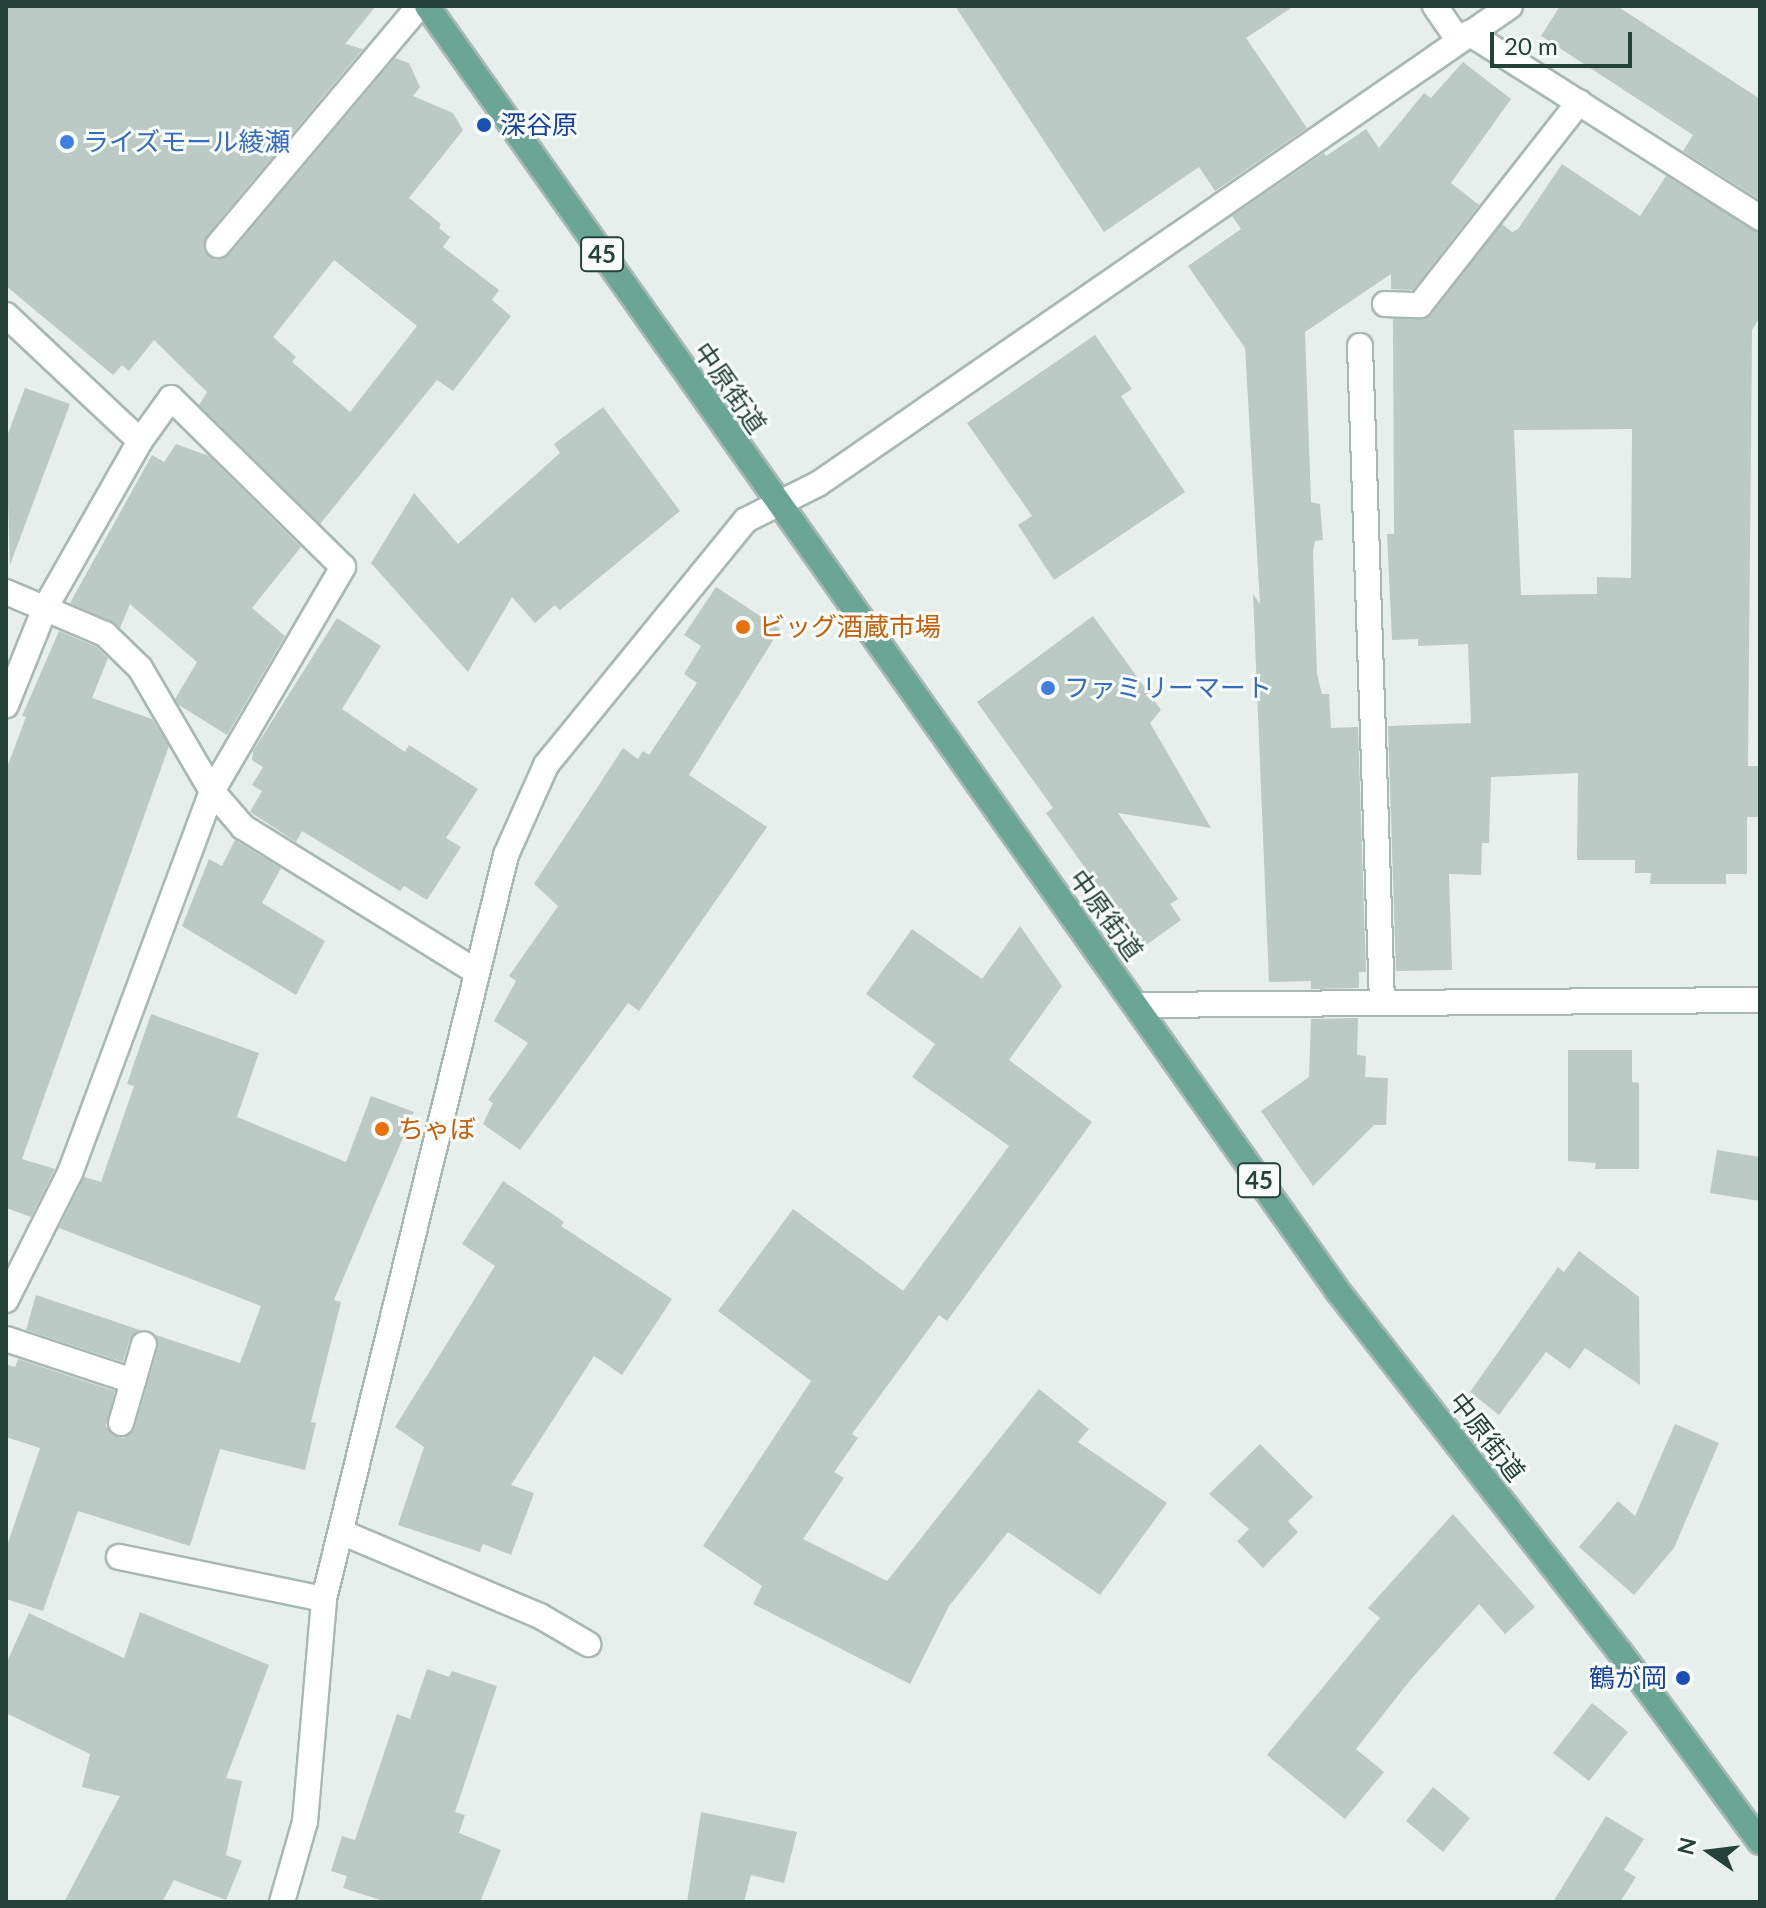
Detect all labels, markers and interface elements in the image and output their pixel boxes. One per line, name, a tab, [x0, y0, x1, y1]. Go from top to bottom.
scale bar	[1494, 16, 1636, 66]
text: 20 m	[1504, 31, 1558, 60]
place label: 深谷原	[500, 109, 578, 141]
marker: 深谷原	[475, 116, 493, 134]
place label: ライズモール綾瀬	[83, 126, 291, 158]
marker: ライズモール綾瀬	[58, 133, 76, 151]
road number: 45	[580, 234, 624, 274]
street label: 中原街道	[687, 336, 773, 440]
place label: ビッグ酒蔵市場	[759, 611, 941, 643]
marker: ビッグ酒蔵市場	[734, 618, 752, 636]
place label: ファミリーマート	[1064, 672, 1272, 704]
marker: ファミリーマート	[1039, 679, 1057, 697]
street label: 中原街道	[1063, 864, 1149, 966]
place label: ちゃぼ	[398, 1113, 476, 1145]
marker: ちゃぼ	[373, 1120, 391, 1138]
road number: 45	[1237, 1160, 1281, 1200]
street label: 中原街道	[1443, 1386, 1531, 1488]
place label: 鶴が岡	[1589, 1662, 1667, 1694]
marker: 鶴が岡	[1674, 1669, 1692, 1687]
north arrow	[1670, 1812, 1750, 1892]
text: N	[1671, 1835, 1701, 1858]

